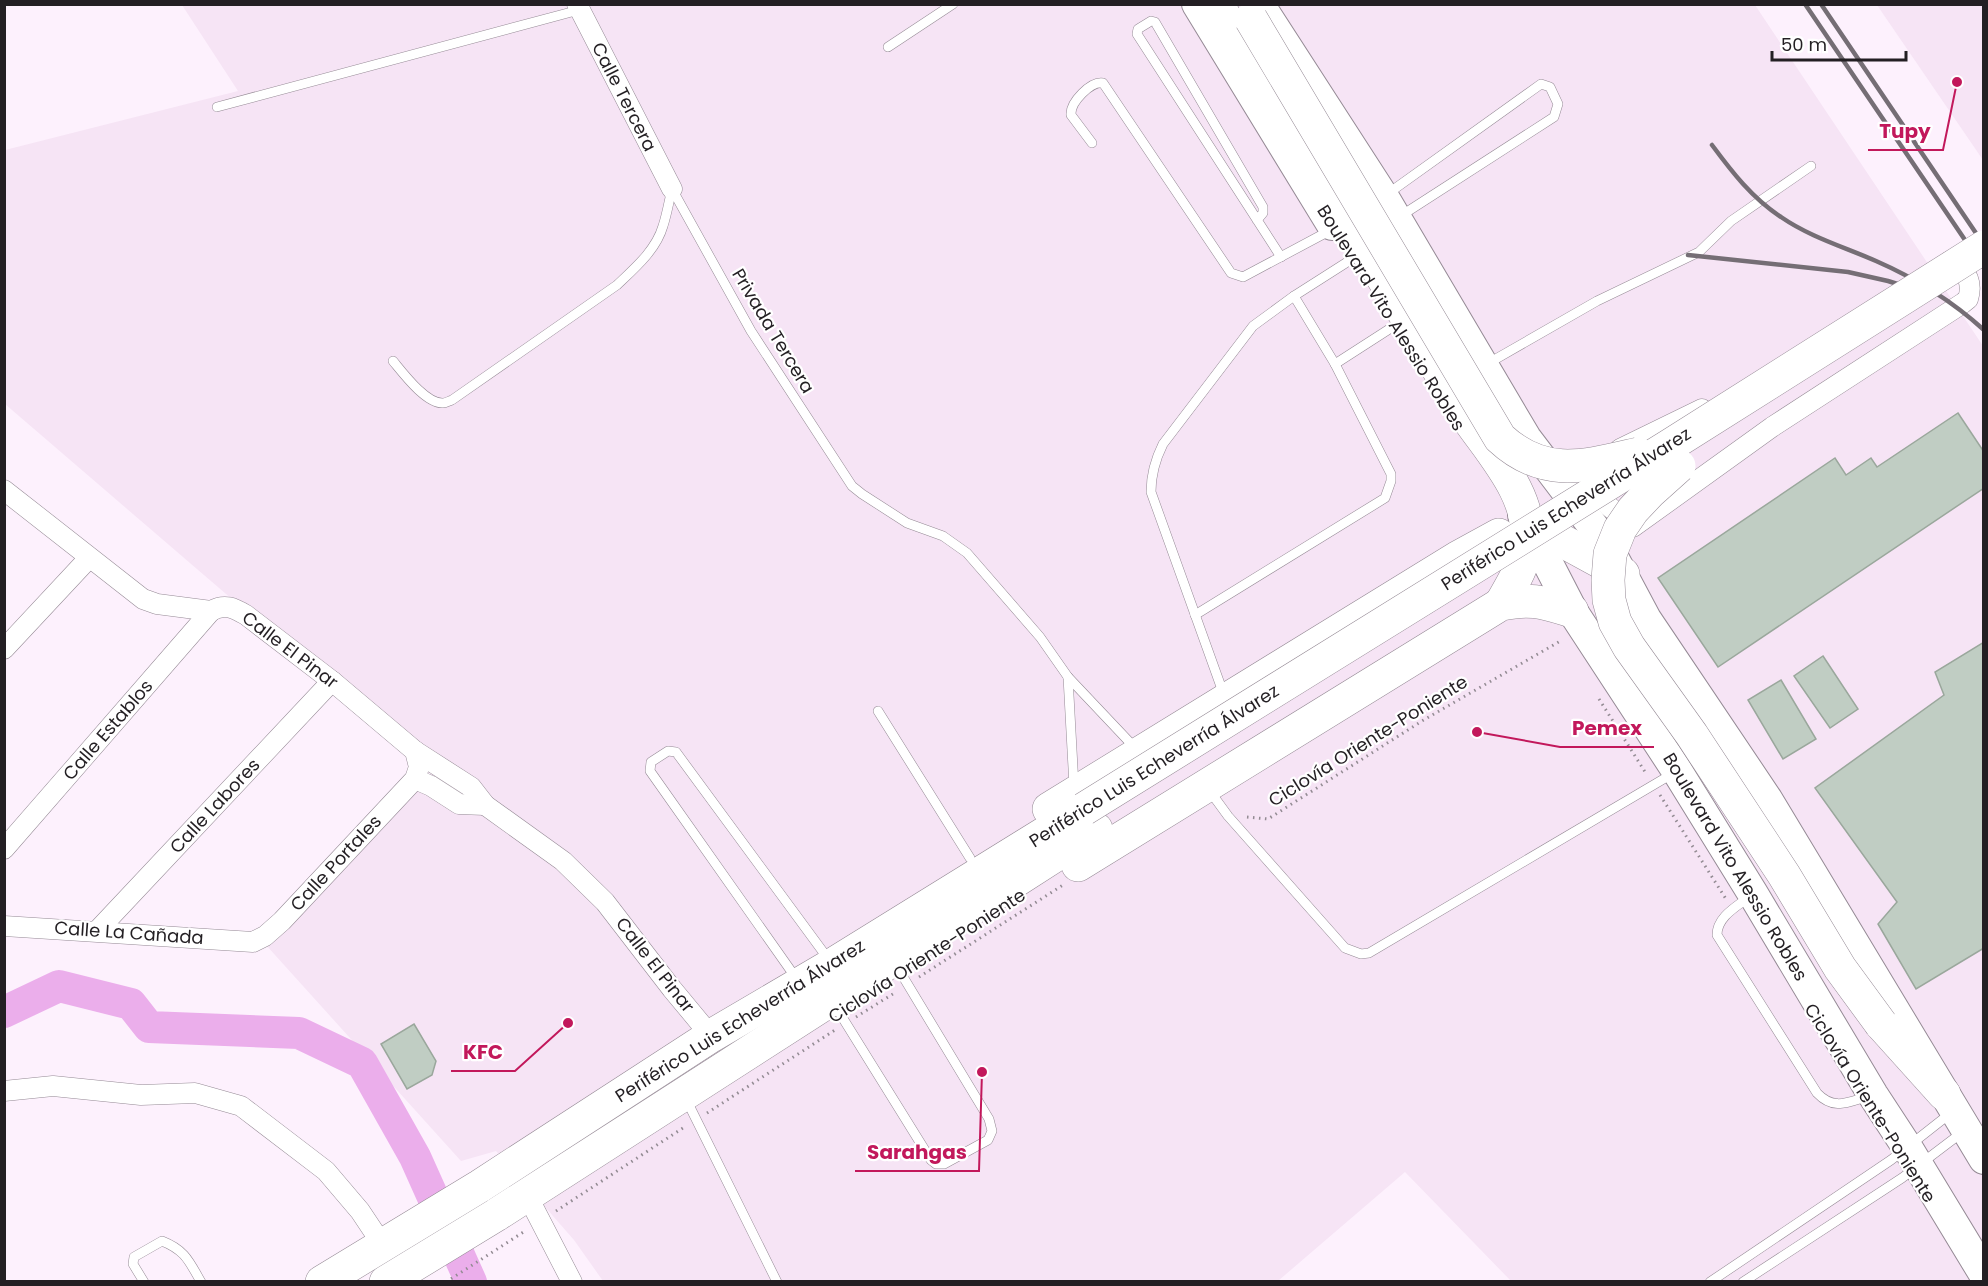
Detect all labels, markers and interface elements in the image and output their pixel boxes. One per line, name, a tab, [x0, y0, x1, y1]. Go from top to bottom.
scale bar	[1772, 24, 1906, 62]
text: 50 m	[1781, 32, 1827, 57]
street label: Calle Tercera	[586, 38, 663, 156]
callout: Tupy	[1868, 112, 1943, 150]
text: Tupy	[1879, 117, 1931, 145]
street label: Boulevard Vito Alessio Robles	[1311, 200, 1471, 435]
street label: Privada Tercera	[726, 264, 821, 398]
street label: Periférico Luis Echeverría Álvarez	[1436, 421, 1695, 596]
street label: Calle El Pinar	[237, 605, 344, 694]
street label: Ciclovía Oriente-Poniente	[1263, 669, 1472, 812]
street label: Calle Establos	[57, 674, 158, 785]
street label: Periférico Luis Echeverría Álvarez	[1024, 678, 1283, 853]
callout: Pemex	[1560, 709, 1654, 747]
text: Pemex	[1572, 714, 1642, 742]
street label: Boulevard Vito Alessio Robles	[1657, 748, 1814, 985]
street label: Calle Labores	[164, 753, 265, 859]
street label: Calle Portales	[284, 809, 387, 916]
street label: Ciclovía Oriente-Poniente	[823, 882, 1030, 1029]
street label: Calle El Pinar	[610, 912, 701, 1018]
street label: Calle La Cañada	[53, 915, 205, 950]
street label: Periférico Luis Echeverría Álvarez	[610, 933, 869, 1108]
street label: Ciclovía Oriente-Poniente	[1799, 998, 1942, 1207]
callout: KFC	[451, 1033, 515, 1071]
text: KFC	[463, 1038, 503, 1066]
callout: Sarahgas	[855, 1133, 979, 1171]
text: Sarahgas	[867, 1138, 967, 1166]

